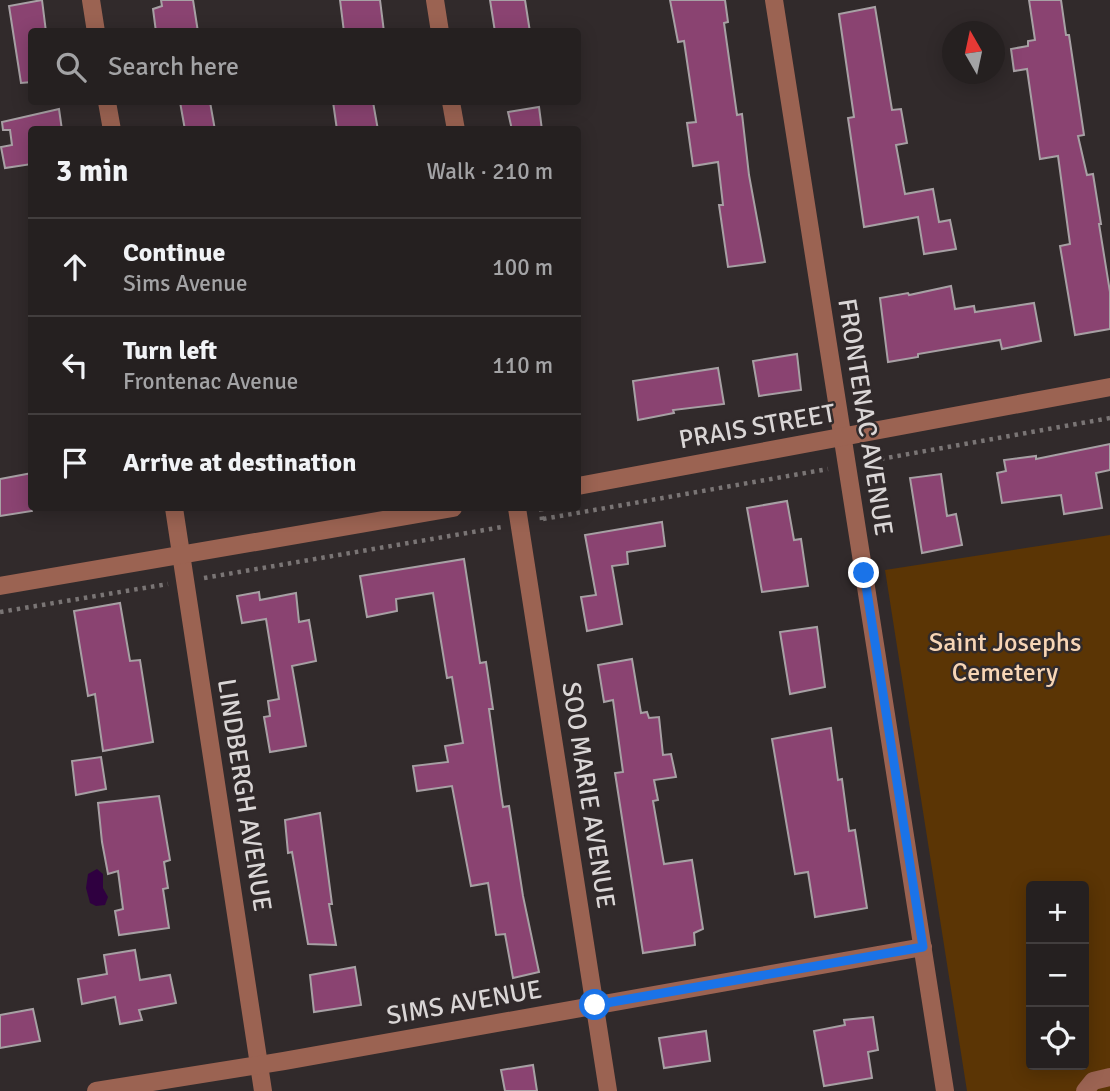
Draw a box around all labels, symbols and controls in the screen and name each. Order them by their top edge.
north arrow [942,21,1005,84]
search box [28,28,581,105]
icon: search [52,48,90,86]
text: Search here [108,51,239,83]
text: 3 min [56,153,128,190]
text: Walk · 210 m [427,157,553,186]
text: Continue [123,237,225,269]
icon: ahead [56,248,94,286]
text: 100 m [492,253,553,282]
text: Sims Avenue [123,269,247,298]
street label: FRONTENAC AVENUE [830,296,900,538]
text: Turn left [123,335,217,367]
icon: left [56,346,94,384]
text: 110 m [492,351,553,380]
text: Frontenac Avenue [123,367,298,396]
street label: PRAIS STREET [676,397,838,456]
icon: arrive [56,444,94,482]
text: Arrive at destination [123,447,356,479]
route end [848,557,879,588]
park label: Saint Josephs Cemetery [929,627,1081,689]
street label: LINDBERGH AVENUE [210,677,278,914]
street label: SOO MARIE AVENUE [554,680,622,911]
map controls [1026,881,1089,1070]
button: + [1026,881,1089,944]
button: − [1026,944,1089,1007]
street label: SIMS AVENUE [384,974,544,1032]
route start [579,989,610,1020]
button: locate [1026,1007,1089,1070]

